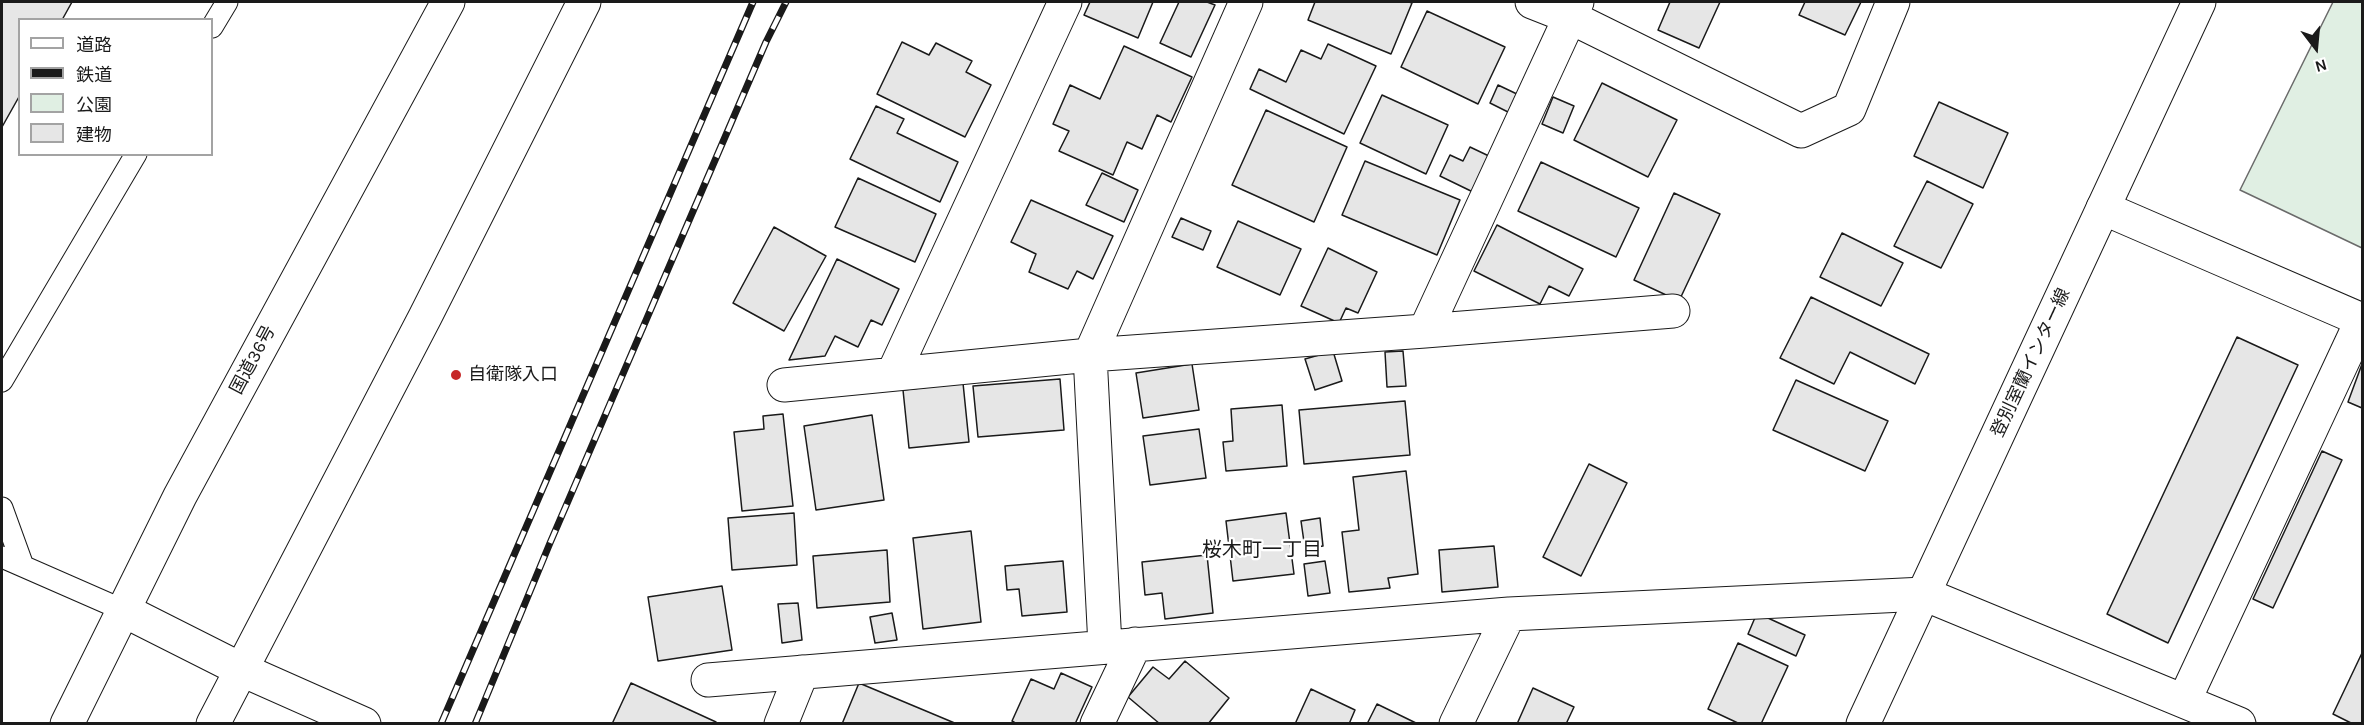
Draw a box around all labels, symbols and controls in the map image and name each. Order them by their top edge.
legend [18,18,213,156]
north arrow [2286,18,2346,78]
text: 道路 [76,34,112,56]
text: N [2313,55,2329,76]
text: 鉄道 [76,64,112,86]
text: 公園 [76,94,112,116]
text: 建物 [76,124,112,146]
street label: 登別室蘭インター線 [1987,285,2075,441]
street label: 国道36号 [226,322,280,398]
place label: 自衛隊入口 [468,364,558,386]
marker: 自衛隊入口 [449,368,463,382]
district label: 桜木町一丁目 [1202,538,1322,562]

